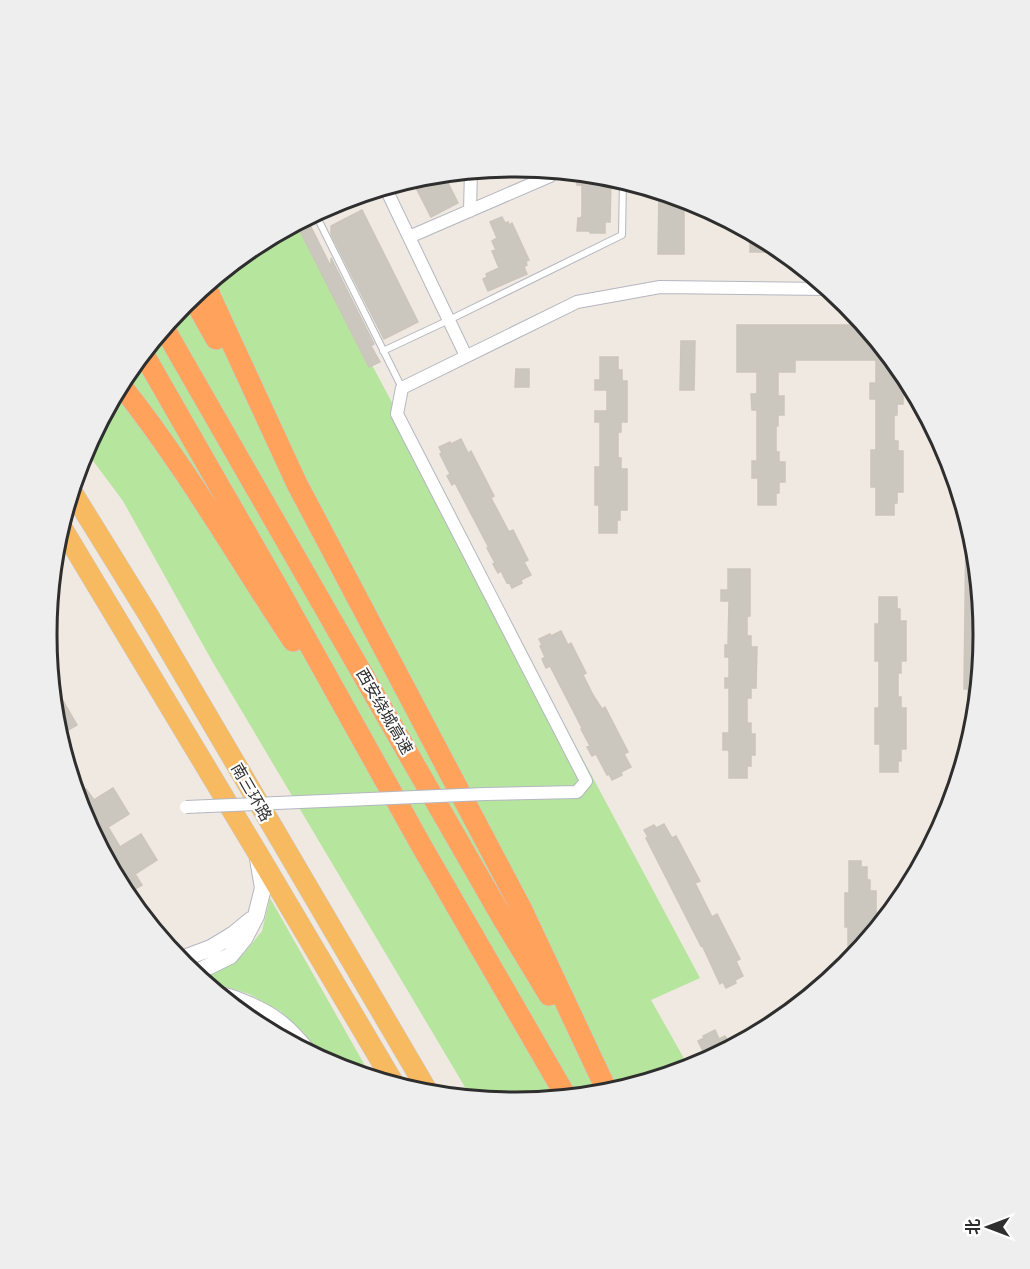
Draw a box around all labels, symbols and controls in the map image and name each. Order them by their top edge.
street label: 西安绕城高速 [352,664,418,758]
street label: 南三环路 [227,759,277,825]
north arrow [958,1197,1018,1257]
text: 北 [963,1219,983,1235]

